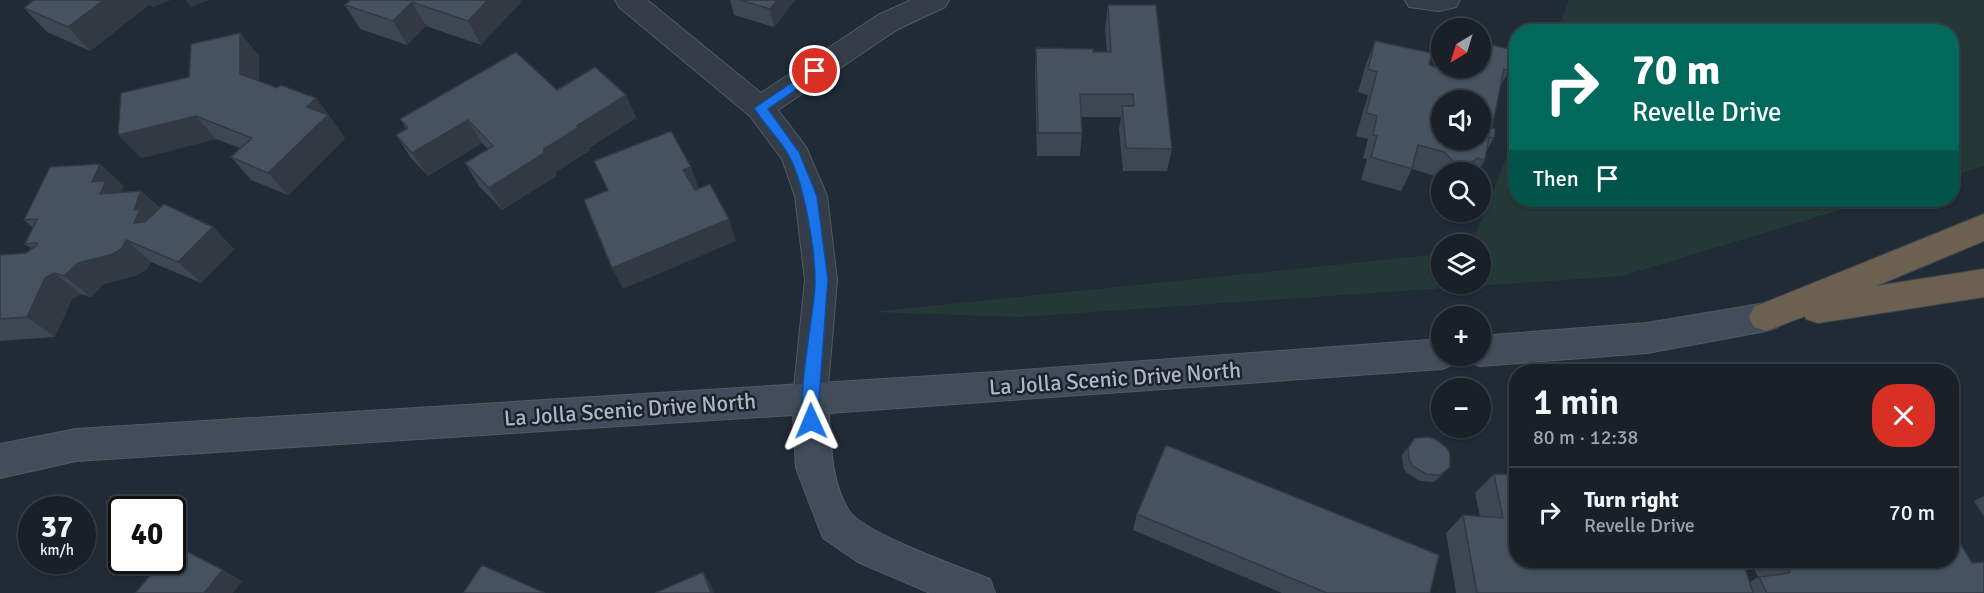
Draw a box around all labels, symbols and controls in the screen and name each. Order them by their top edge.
north arrow [1431,18,1491,78]
map controls [1431,18,1491,438]
pin [789,45,840,96]
text: 70 m [1632,45,1721,96]
icon: right [1533,48,1611,126]
icon: arrive [798,54,831,87]
button: sound [1431,90,1491,150]
text: Revelle Drive [1632,96,1782,129]
button: search [1431,162,1491,222]
icon: arrive [1591,162,1624,195]
text: Then [1533,165,1579,192]
button: layers [1431,234,1491,294]
button: + [1431,306,1491,366]
street label: La Jolla Scenic Drive North [988,356,1242,401]
button: − [1431,378,1491,438]
text: 1 min [1533,380,1619,425]
button: close [1872,384,1935,447]
street label: La Jolla Scenic Drive North [503,387,757,432]
position arrow [779,389,843,453]
text: 80 m · 12:38 [1533,425,1638,450]
text: Turn right [1584,486,1679,513]
speed limit sign: 40 [108,496,186,574]
icon: right [1533,496,1566,529]
text: 70 m [1889,499,1935,526]
text: 37 [41,509,73,546]
text: Revelle Drive [1584,513,1695,538]
text: km/h [40,541,74,559]

